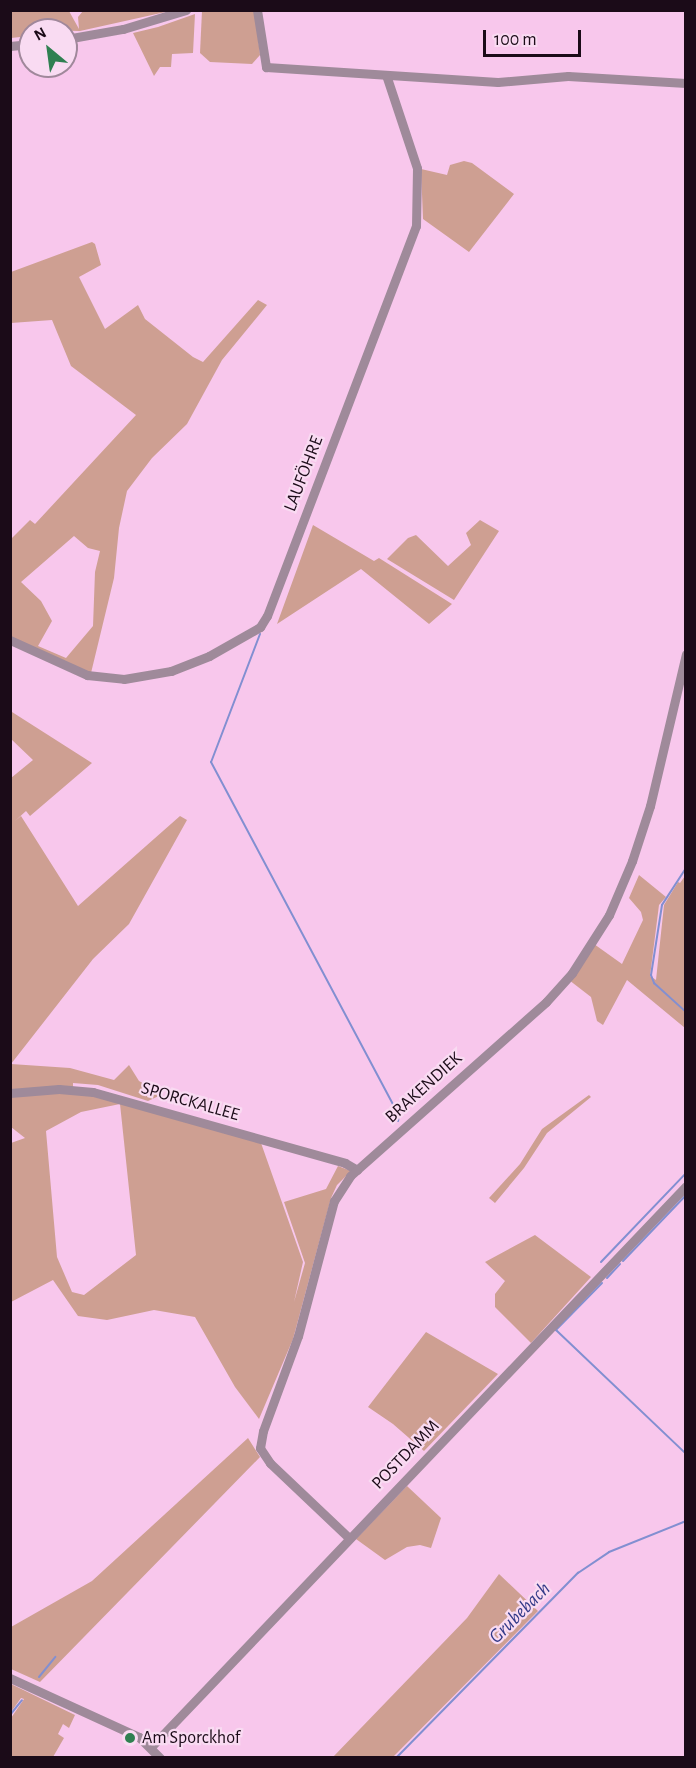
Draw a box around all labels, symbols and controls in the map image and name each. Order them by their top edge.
north arrow [18,18,78,78]
scale bar [486,18,584,56]
text: N [31,24,49,44]
text: 100 m [494,31,537,49]
street label: LAUFÖHRE [280,433,328,515]
street label: BRAKENDIEK [381,1048,467,1128]
street label: SPORCKALLEE [138,1078,242,1126]
street label: POSTDAMM [368,1416,444,1494]
water label: Grubebach [484,1577,556,1649]
place label: Am Sporckhof [142,1727,240,1749]
marker: Am Sporckhof [123,1731,137,1745]

